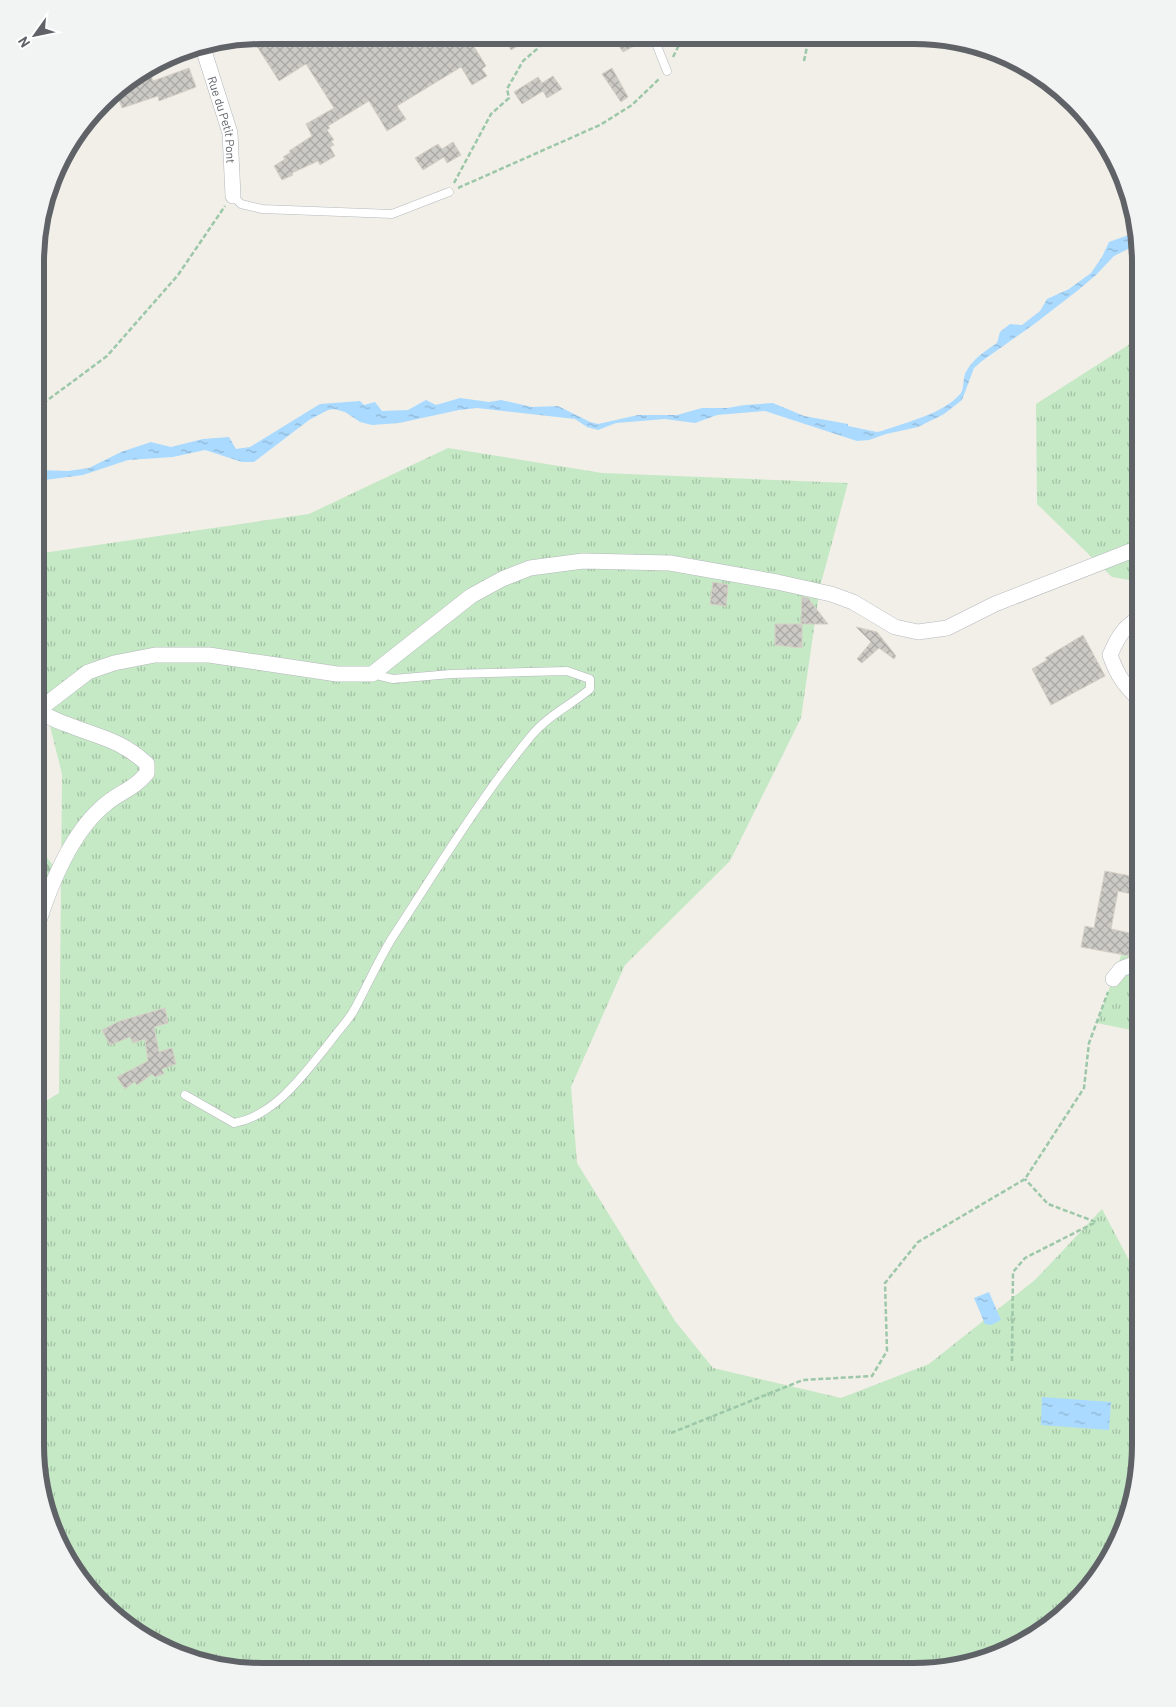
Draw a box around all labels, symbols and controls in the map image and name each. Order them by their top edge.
north arrow [10,10,60,60]
text: N [14,34,33,51]
street label: Rue du Petit Pont [205,74,238,164]

